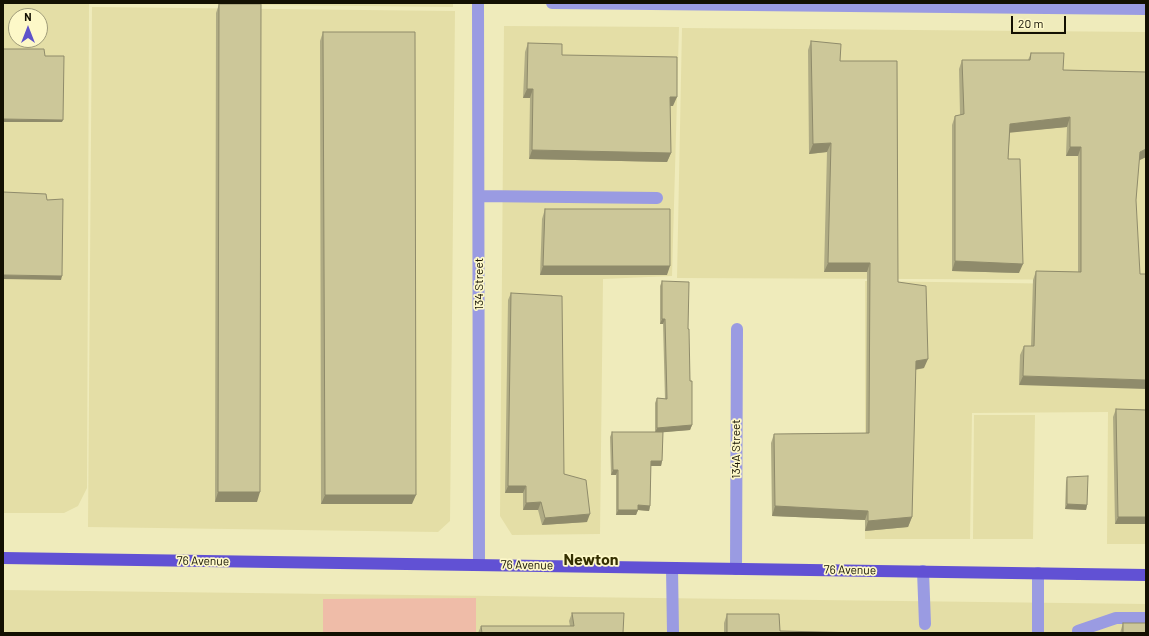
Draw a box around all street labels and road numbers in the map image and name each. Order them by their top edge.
street label: 134 Street [472,258,486,310]
street label: 134A Street [729,419,743,479]
street label: 76 Avenue [177,553,229,569]
street label: 76 Avenue [501,557,553,573]
street label: 76 Avenue [824,562,876,578]

